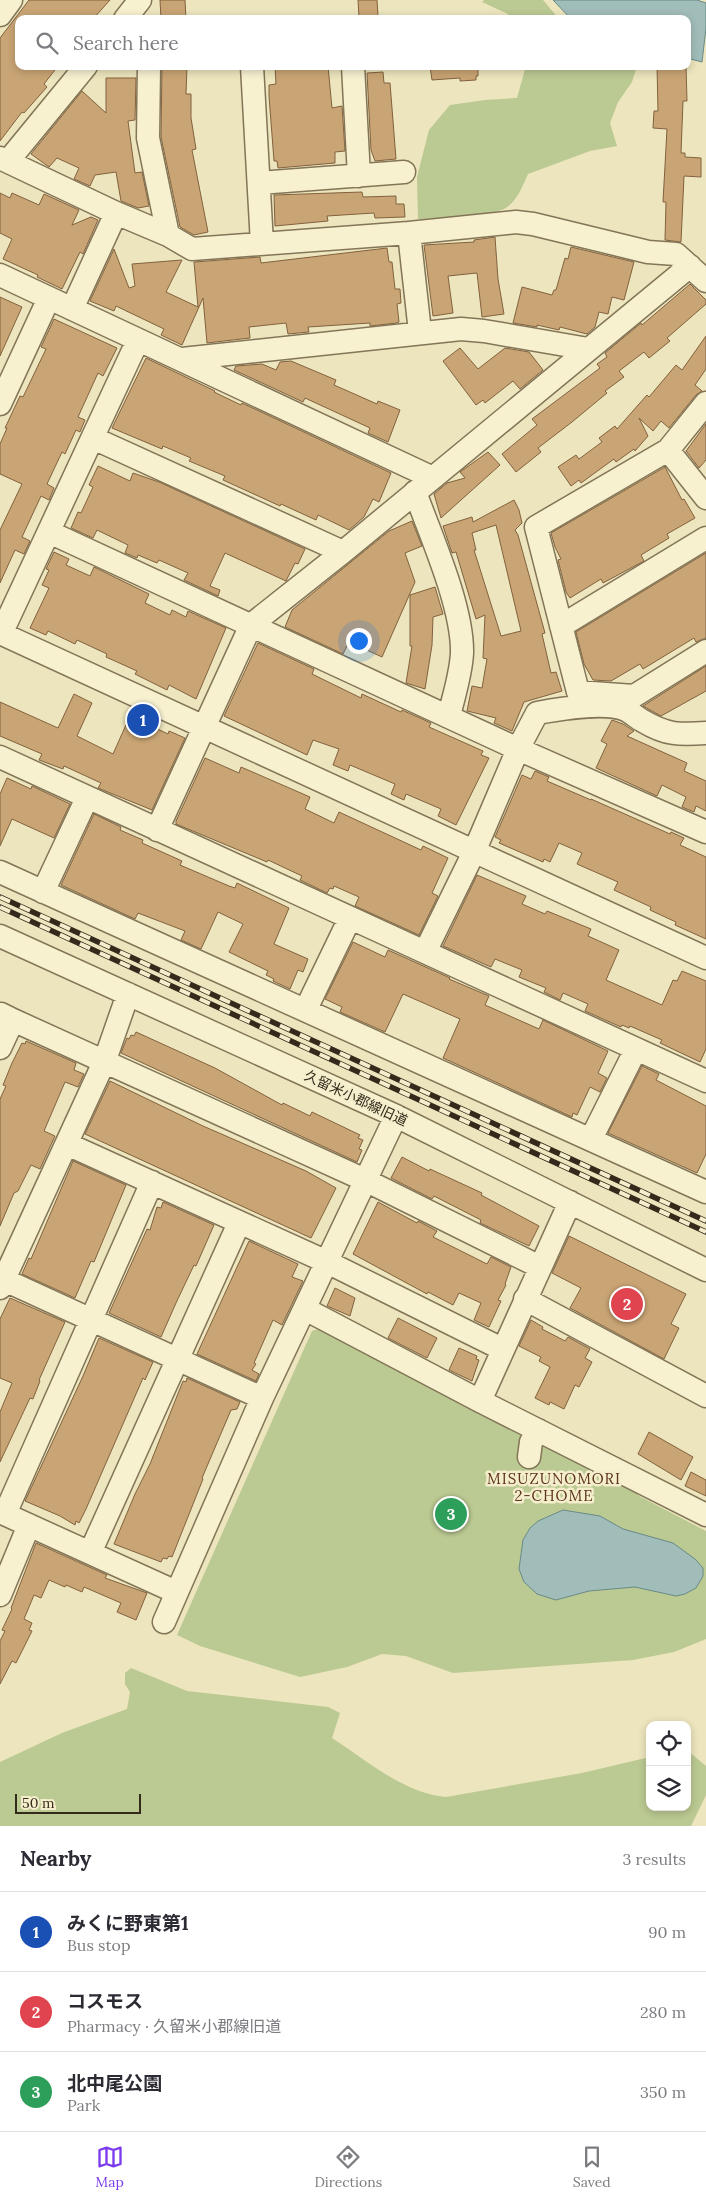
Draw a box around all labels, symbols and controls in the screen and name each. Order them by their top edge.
search box [15,15,691,70]
icon: search [33,29,61,57]
text: Search here [73,31,179,55]
your location [346,628,372,654]
pin: 1 [127,701,159,739]
street label: 久留米小郡線旧道 [301,1066,411,1130]
pin: 2 [611,1285,643,1323]
district label: MISUZUNOMORI 2-CHOME [487,1469,621,1505]
pin: 3 [435,1495,467,1533]
map controls [646,1721,691,1811]
button: locate [646,1721,691,1766]
button: layers [646,1766,691,1811]
scale bar [15,1791,141,1814]
text: 50 m [22,1794,55,1812]
text: Nearby [20,1845,91,1872]
text: 3 results [622,1849,686,1869]
text: みくに野東第1 [67,1911,189,1935]
text: 1 [33,1922,39,1942]
text: 90 m [648,1922,686,1942]
text: Bus stop [67,1935,131,1955]
text: コスモス [67,1989,143,2013]
text: 2 [32,2002,40,2022]
text: 280 m [640,2002,686,2022]
text: Pharmacy · 久留米小郡線旧道 [67,2016,281,2036]
text: 北中尾公園 [67,2071,162,2095]
text: 3 [32,2082,40,2102]
text: 350 m [640,2082,686,2102]
text: Park [67,2095,100,2115]
tab: Map [95,2143,124,2191]
tab: Directions [314,2143,382,2191]
tab: Saved [573,2143,611,2191]

